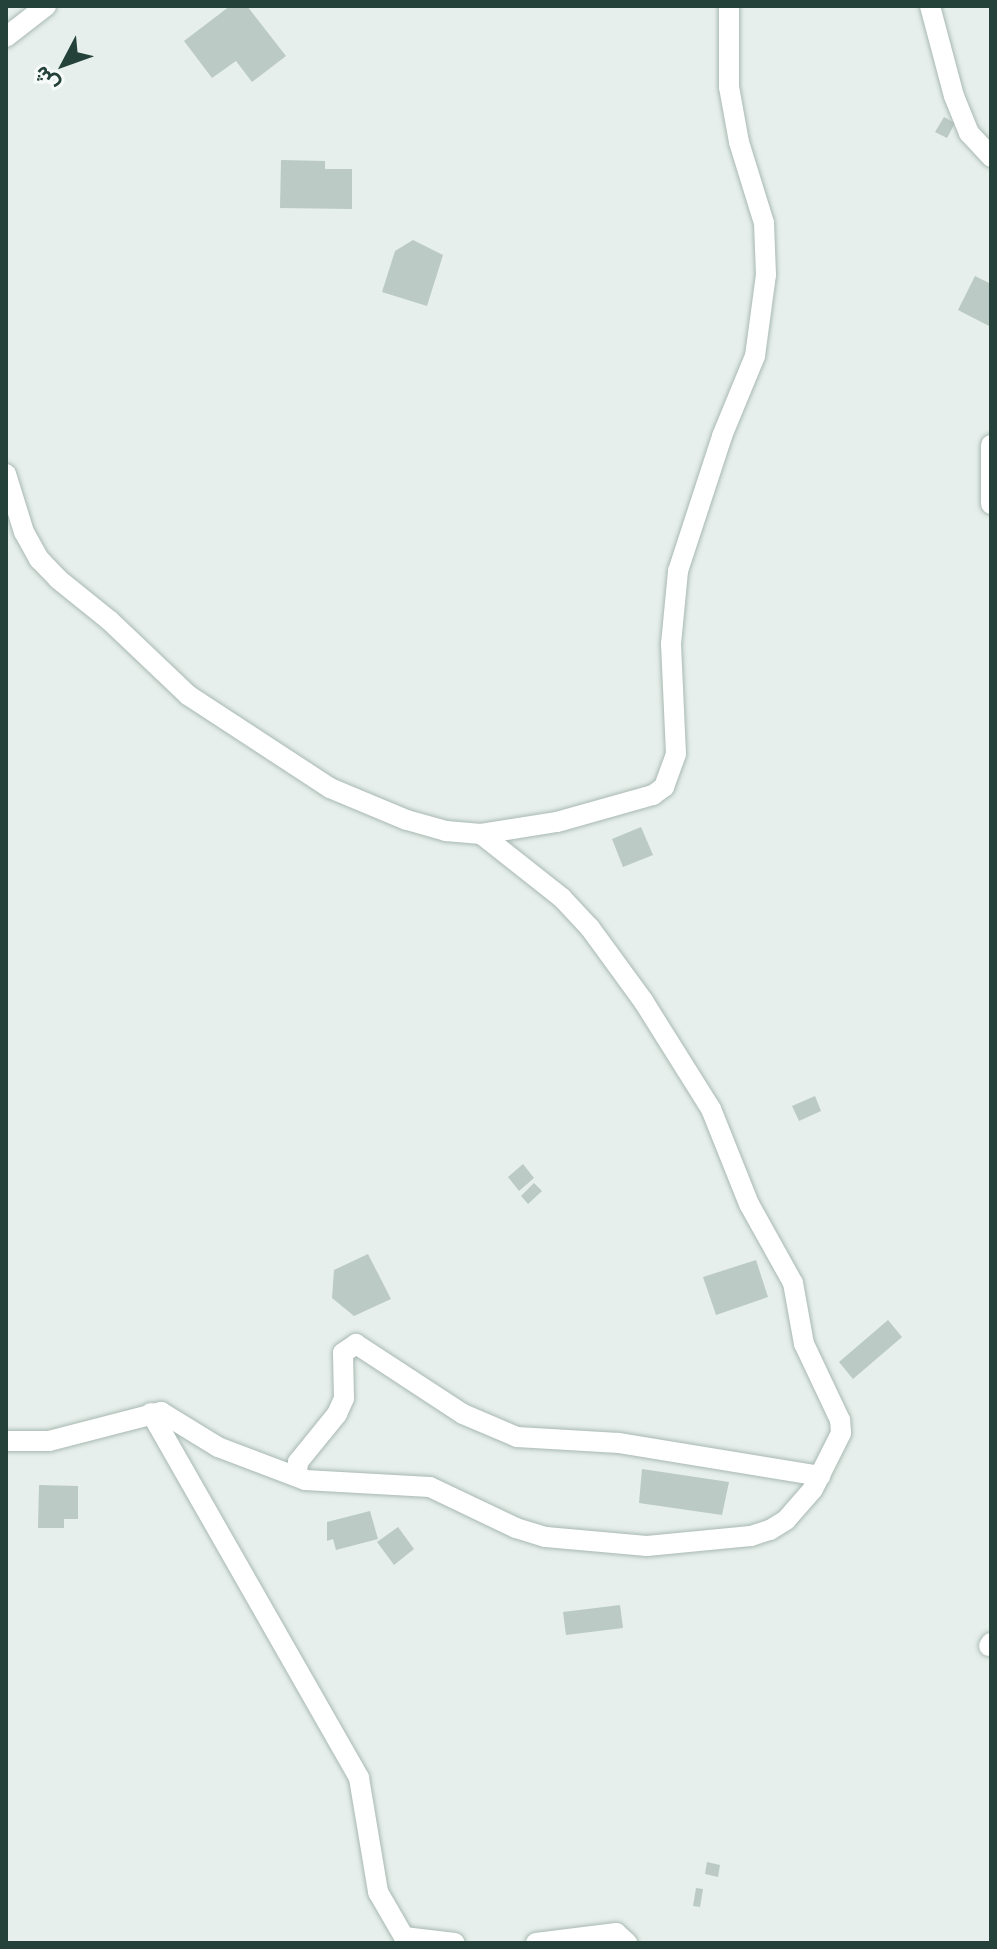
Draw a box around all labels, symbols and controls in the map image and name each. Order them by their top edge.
north arrow [24,24,104,104]
text: ش [27,61,65,99]

